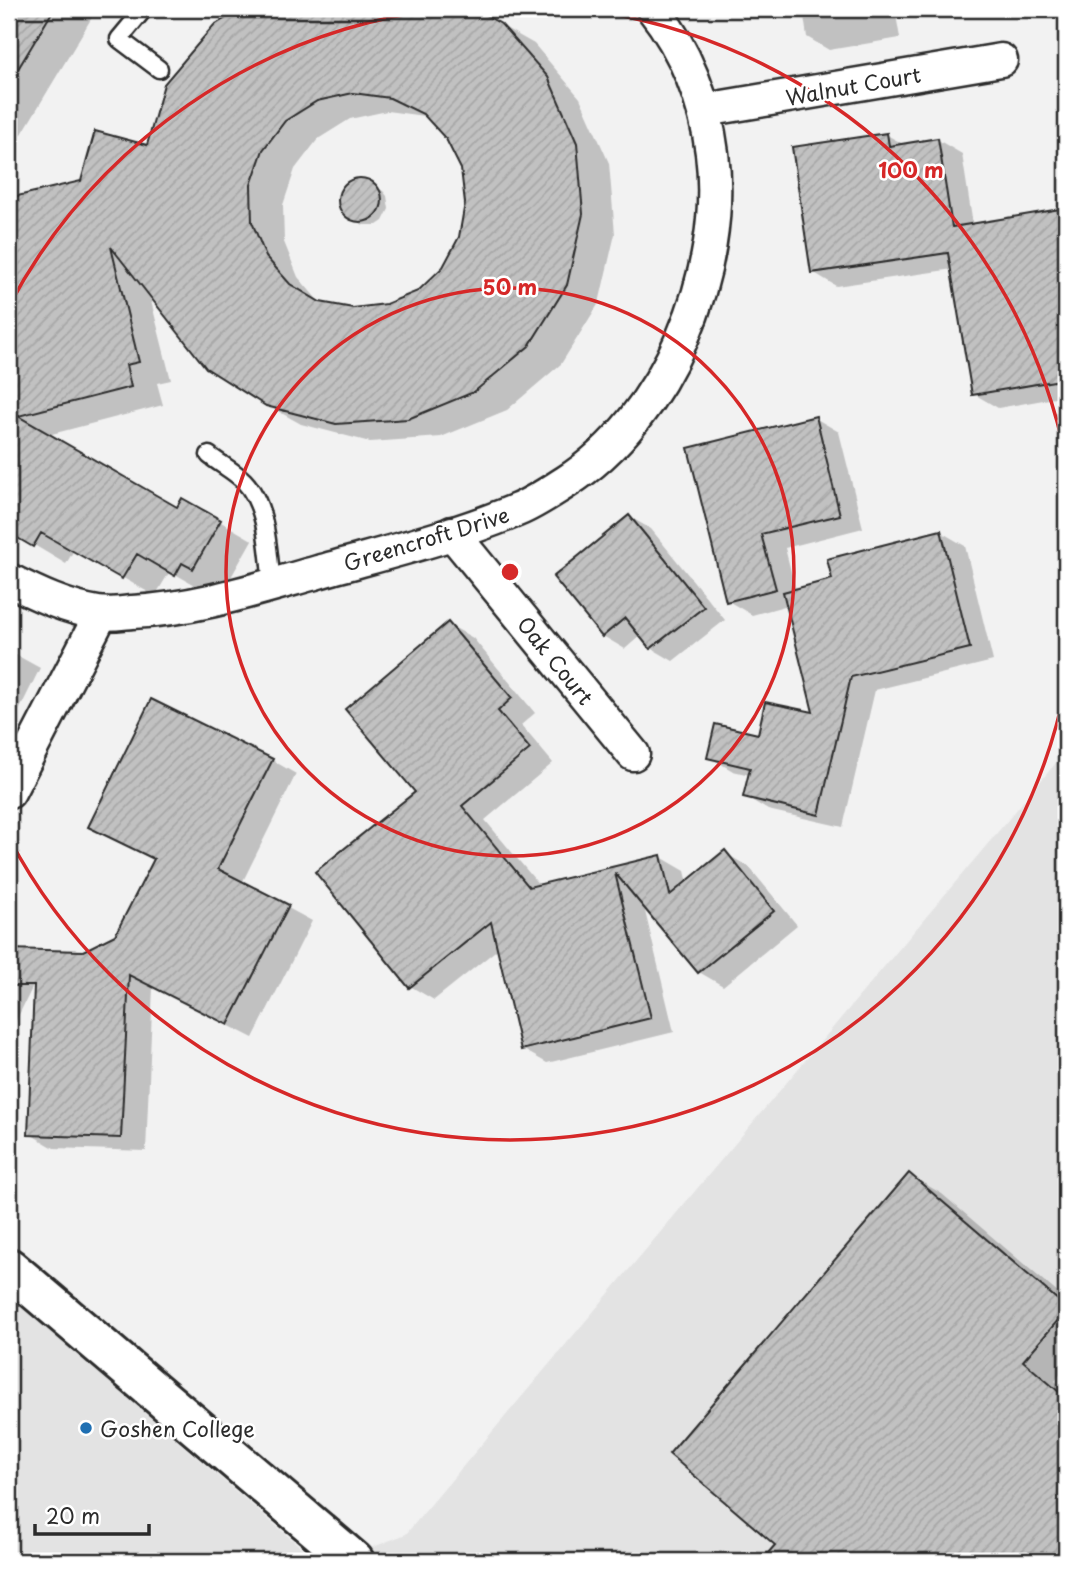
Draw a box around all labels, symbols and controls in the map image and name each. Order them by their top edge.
street label: Walnut Court [783,57,923,113]
text: 100 m [878,153,944,185]
text: 50 m [483,270,537,302]
street label: Greencroft Drive [339,498,513,578]
centre of rings [498,560,522,584]
street label: Oak Court [510,609,602,711]
place label: Goshen College [100,1412,255,1444]
marker: Goshen College [78,1420,94,1436]
scale bar [35,1493,149,1537]
text: 20 m [46,1499,100,1531]

